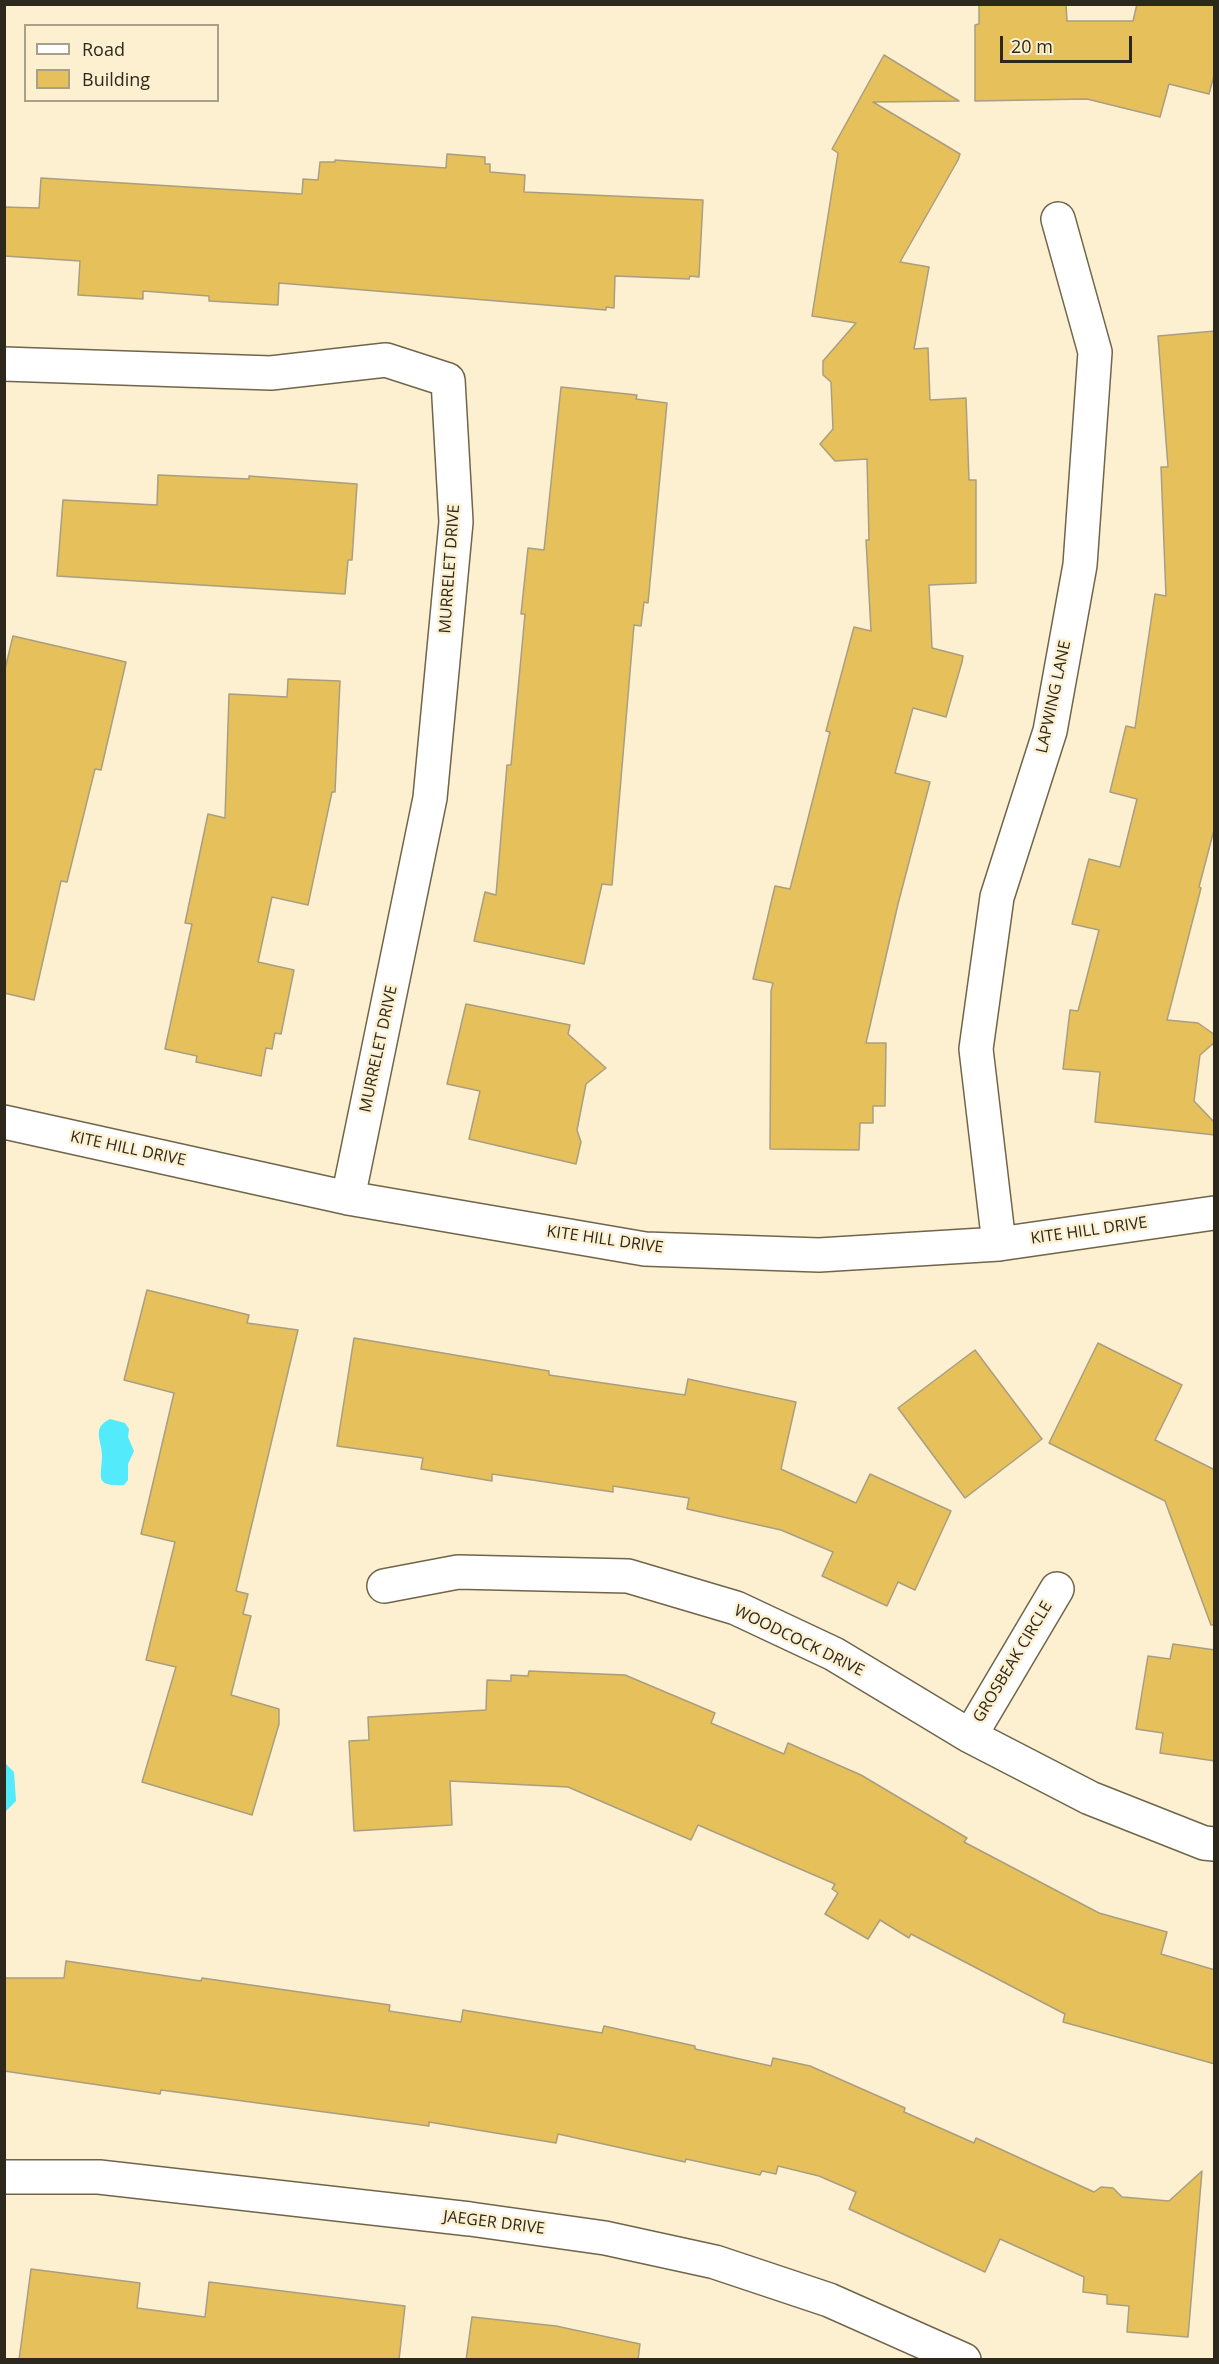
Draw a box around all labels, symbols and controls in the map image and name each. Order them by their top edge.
legend [24,24,219,102]
scale bar [1003,24,1135,62]
text: 20 m [1011,34,1053,58]
text: Road [82,37,125,61]
text: Building [82,67,150,91]
street label: MURRELET DRIVE [436,504,464,634]
street label: LAPWING LANE [1033,639,1075,755]
street label: MURRELET DRIVE [356,984,402,1114]
street label: KITE HILL DRIVE [68,1127,188,1171]
street label: KITE HILL DRIVE [1029,1213,1149,1249]
street label: KITE HILL DRIVE [545,1222,665,1258]
street label: GROSBEAK CIRCLE [969,1598,1057,1726]
street label: WOODCOCK DRIVE [731,1601,867,1681]
street label: JAEGER DRIVE [442,2207,546,2239]

